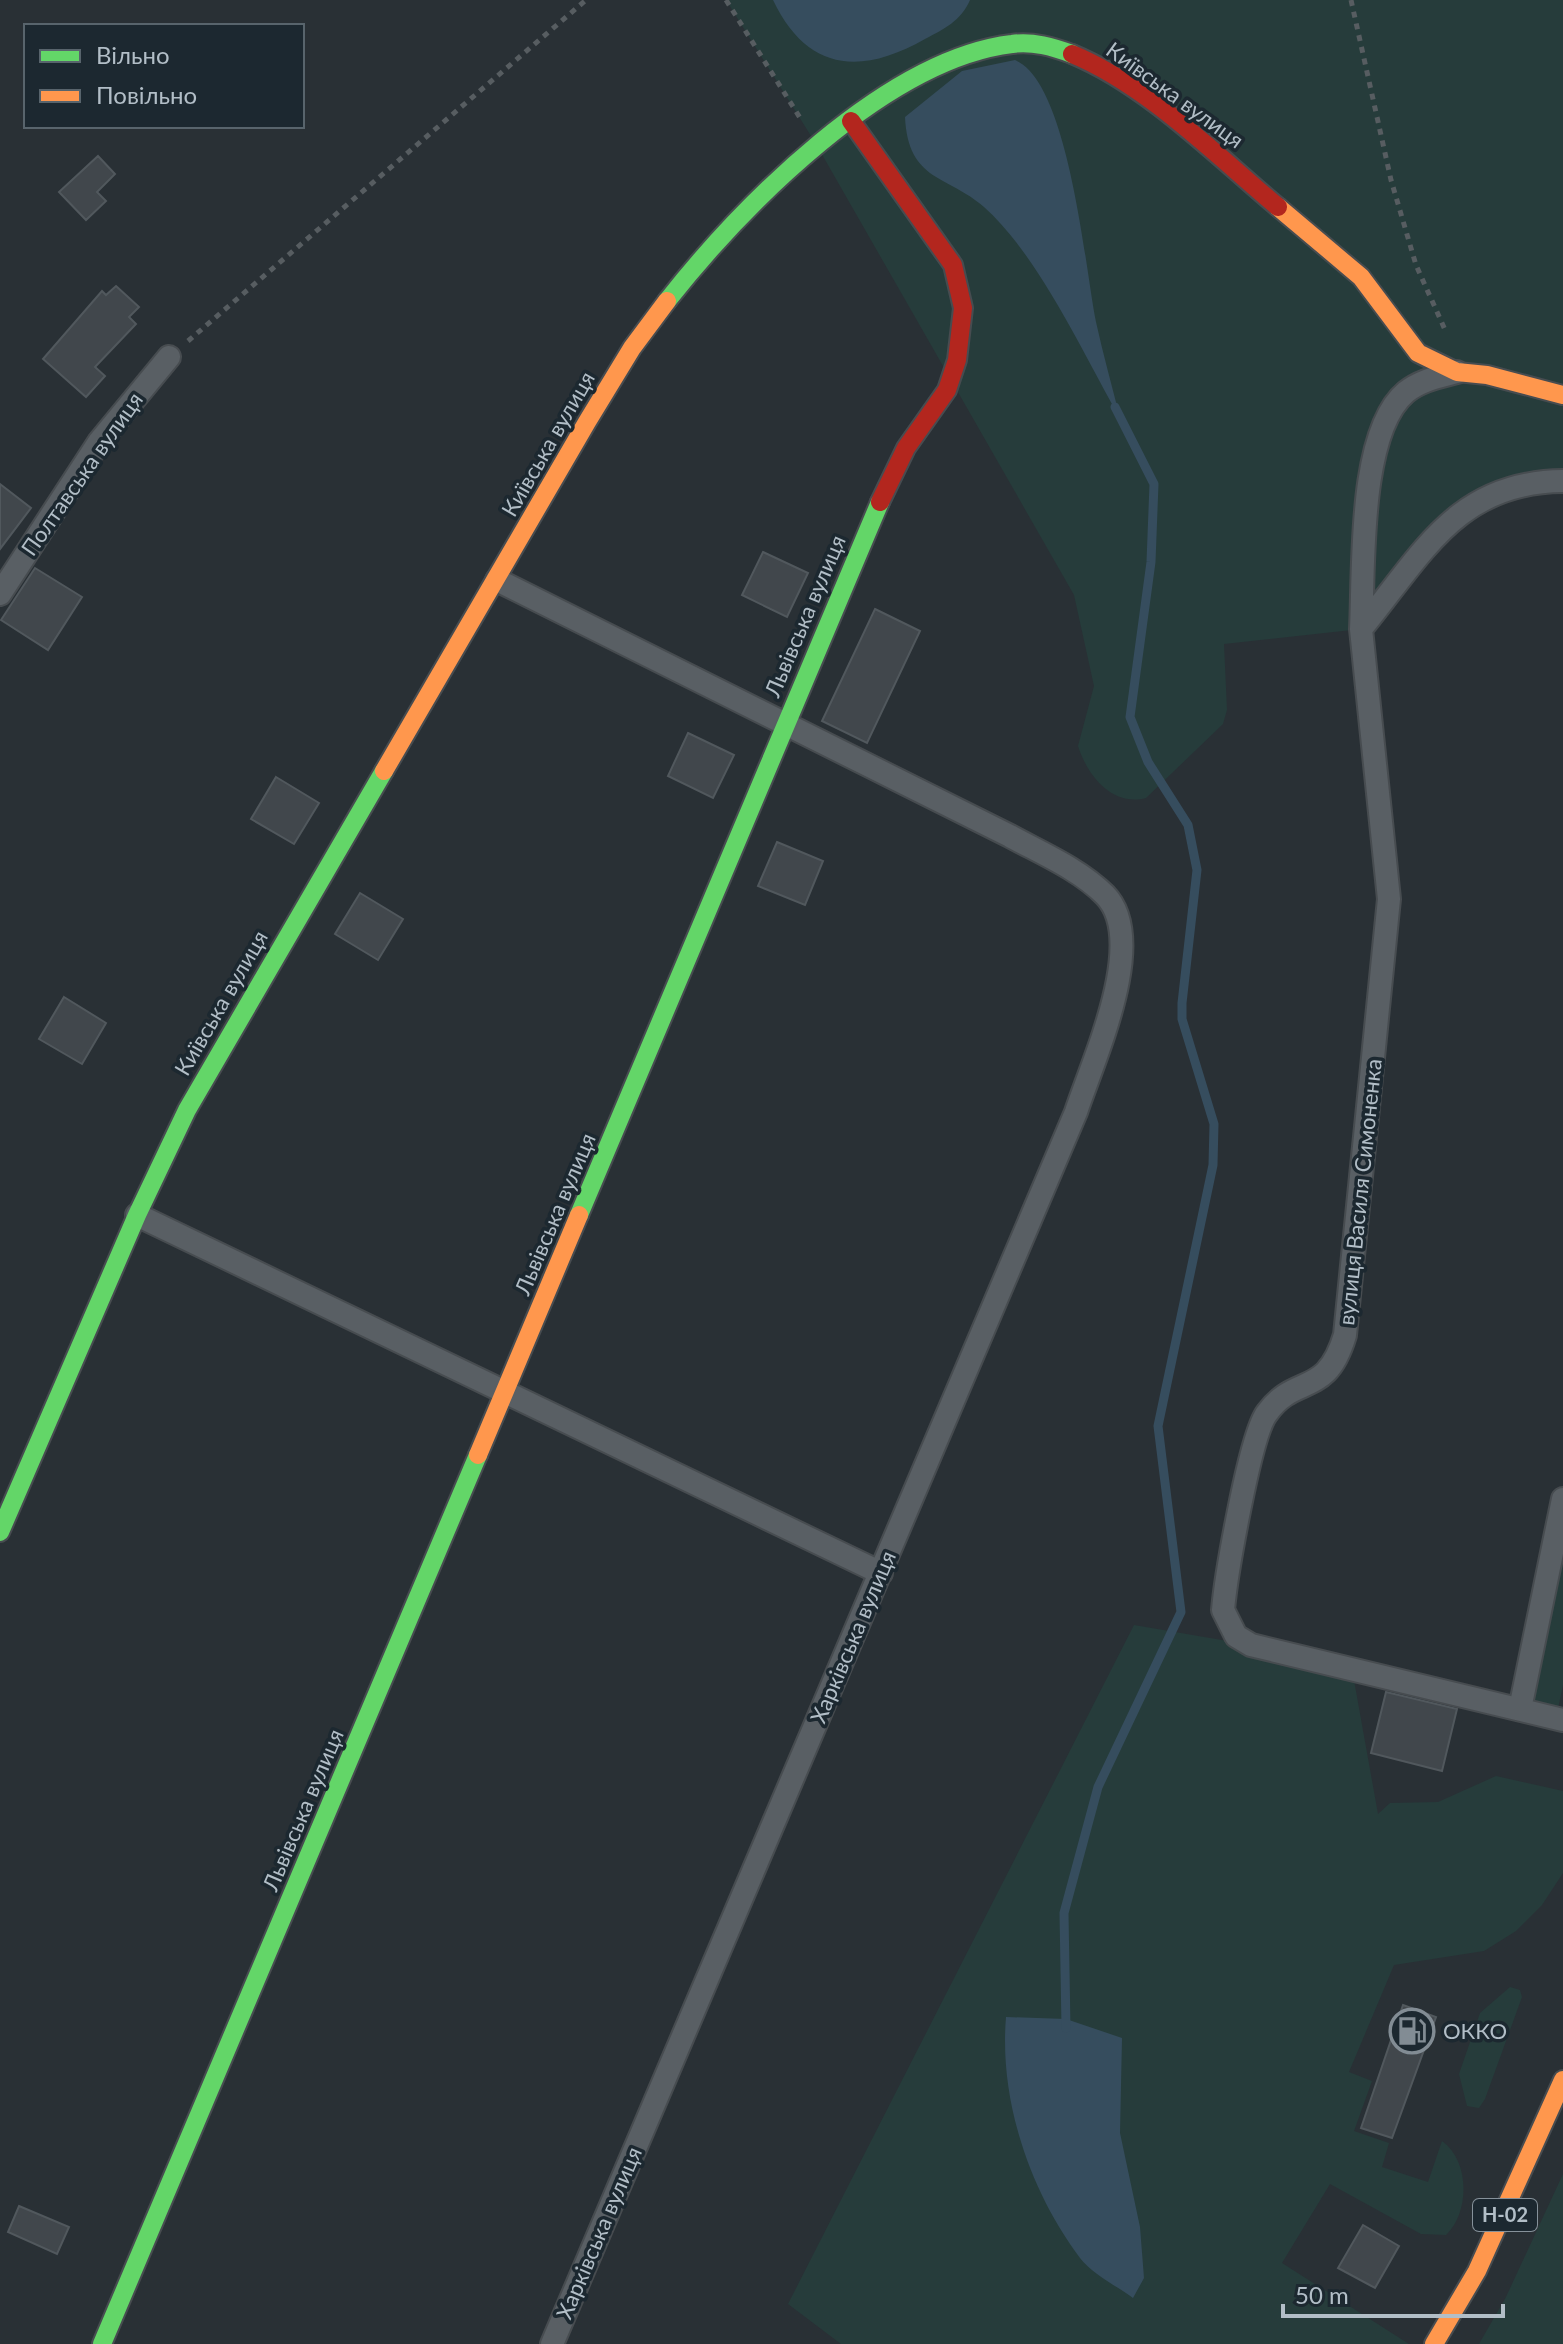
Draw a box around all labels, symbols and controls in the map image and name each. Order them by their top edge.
legend [24,24,304,128]
street label: Київська вулиця [1101,36,1249,153]
text: Вільно [96,40,170,69]
text: Повільно [96,80,197,109]
street label: Київська вулиця [495,366,600,521]
street label: Полтавська вулиця [15,387,148,561]
street label: Львівська вулиця [758,531,851,702]
street label: Київська вулиця [168,925,273,1080]
street label: вулиця Василя Симоненка [1332,1057,1387,1327]
street label: Львівська вулиця [508,1129,601,1300]
street label: Харківська вулиця [804,1547,901,1727]
street label: Львівська вулиця [256,1725,349,1896]
fuel station icon: ОККО [1388,2007,1436,2055]
place label: ОККО [1443,2017,1507,2044]
street label: Харківська вулиця [550,2143,647,2323]
road number: Н-02 [1473,2199,1537,2231]
scale bar [1283,2268,1503,2318]
text: 50 m [1295,2280,1349,2309]

